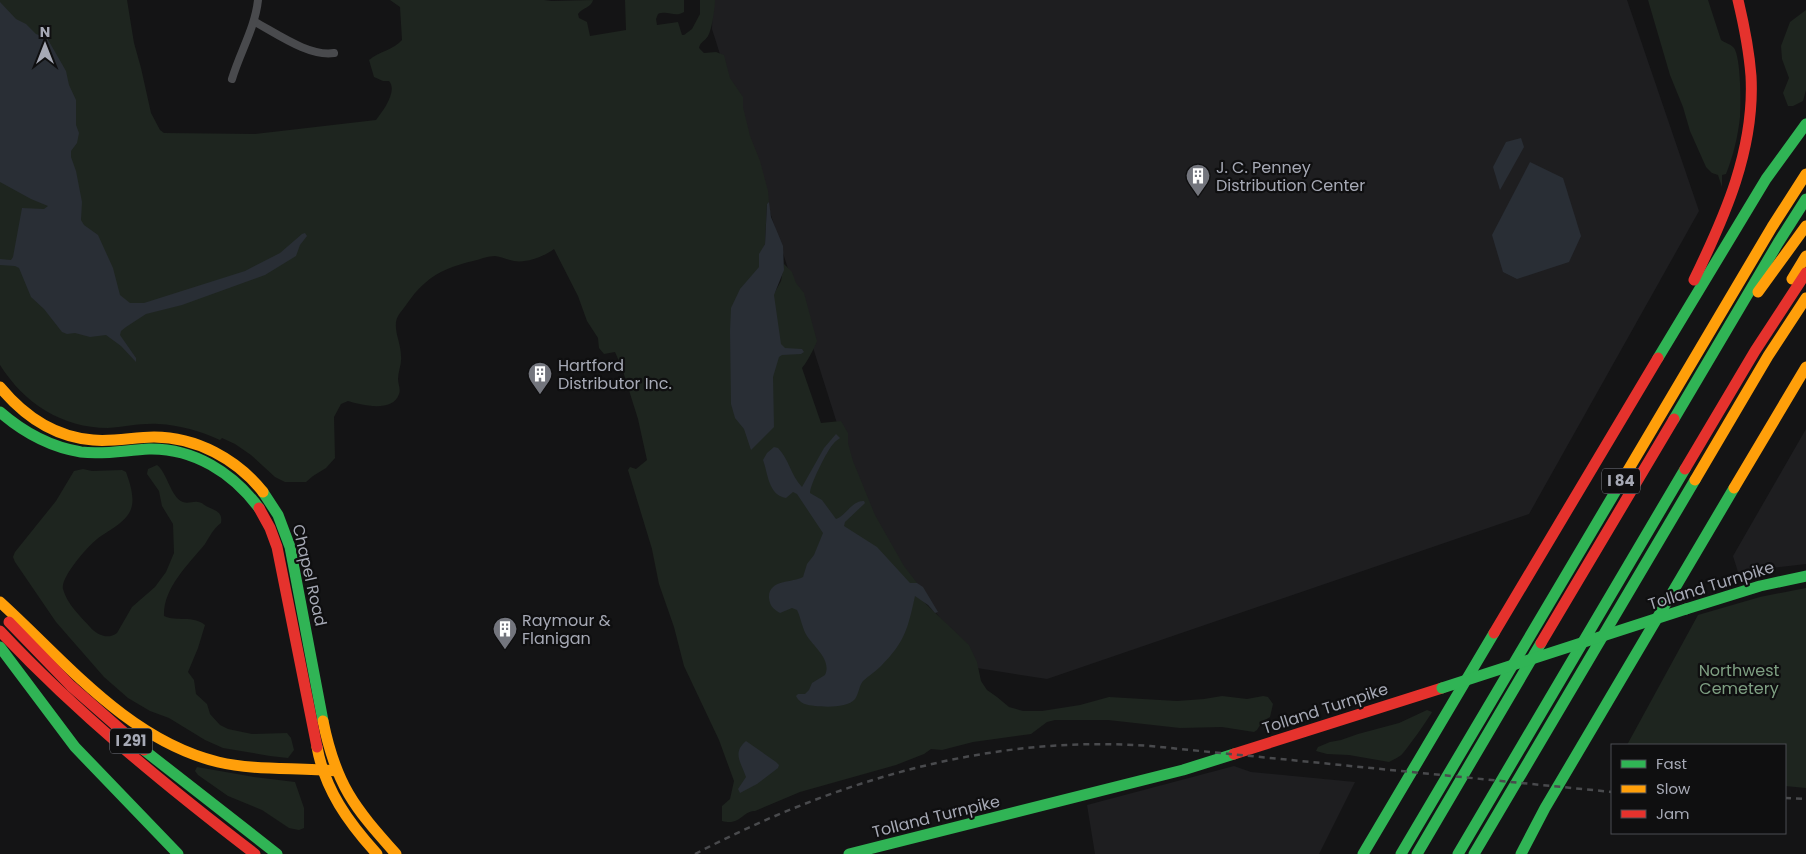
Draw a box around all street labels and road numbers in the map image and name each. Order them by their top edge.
road number: I 84 [1602,468,1640,494]
street label: Chapel Road [287,522,332,628]
street label: Tolland Turnpike [1645,555,1777,616]
street label: Tolland Turnpike [1259,677,1391,740]
road number: I 291 [110,728,152,754]
street label: Tolland Turnpike [870,789,1002,843]

